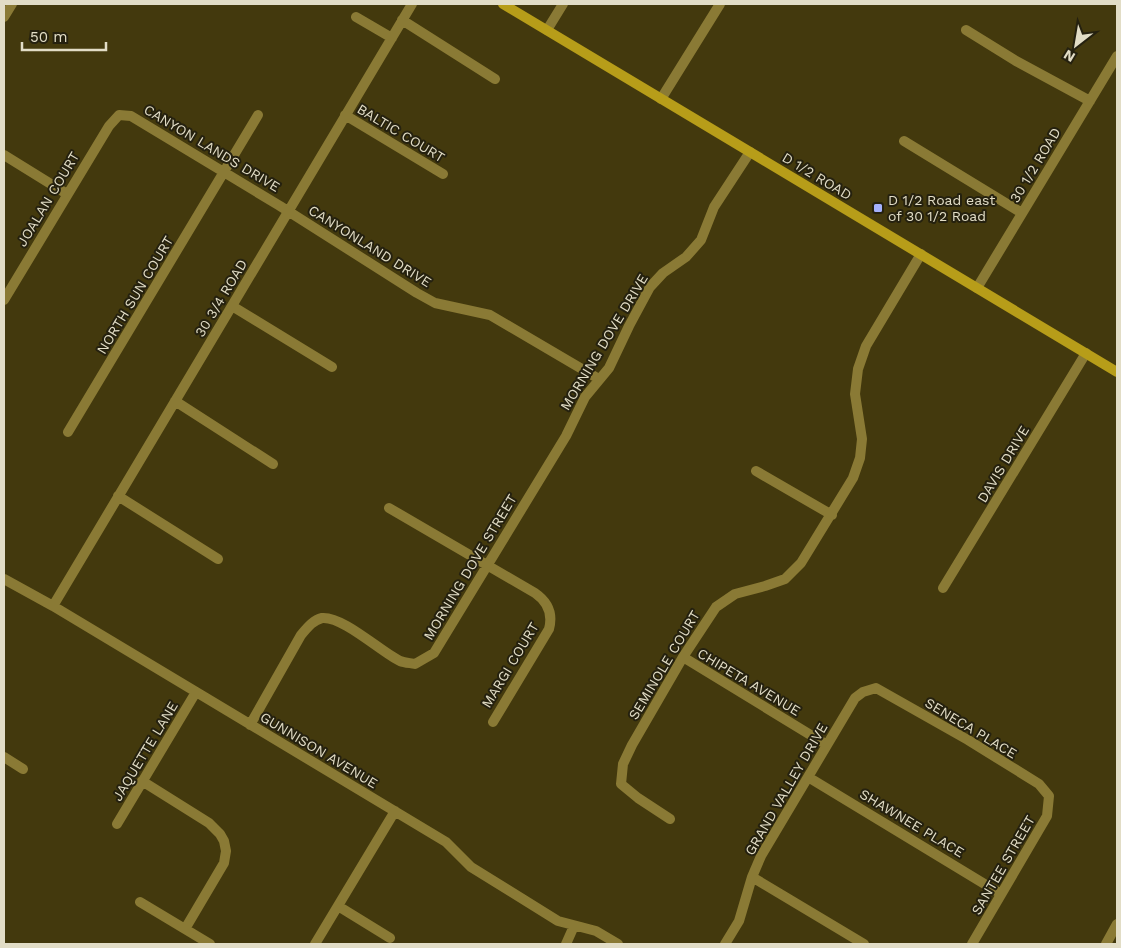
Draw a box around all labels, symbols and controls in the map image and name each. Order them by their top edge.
scale bar [22,20,106,52]
north arrow [1051,20,1101,70]
text: 50 m [30,28,67,46]
text: N [1061,47,1078,66]
street label: CANYON LANDS DRIVE [141,101,283,195]
street label: BALTIC COURT [354,101,448,166]
street label: 30 1/2 ROAD [1006,125,1064,205]
street label: JOALAN COURT [13,148,83,249]
street label: D 1/2 ROAD [780,149,854,203]
place label: D 1/2 Road east of 30 1/2 Road [888,192,995,224]
street label: CANYONLAND DRIVE [306,202,434,290]
marker: D 1/2 Road east of 30 1/2 Road [872,202,884,214]
street label: NORTH SUN COURT [93,233,177,357]
street label: 30 3/4 ROAD [192,256,250,340]
street label: MORNING DOVE DRIVE [557,271,651,413]
street label: DAVIS DRIVE [974,423,1032,505]
street label: MORNING DOVE STREET [420,491,520,643]
street label: SEMINOLE COURT [625,607,703,722]
street label: MARGI COURT [478,619,542,711]
street label: CHIPETA AVENUE [695,645,803,719]
street label: SENECA PLACE [922,694,1020,762]
street label: JAQUETTE LANE [109,698,181,804]
street label: GUNNISON AVENUE [257,709,381,791]
street label: GRAND VALLEY DRIVE [742,720,831,858]
street label: SHAWNEE PLACE [857,786,967,860]
street label: SANTEE STREET [968,812,1038,918]

